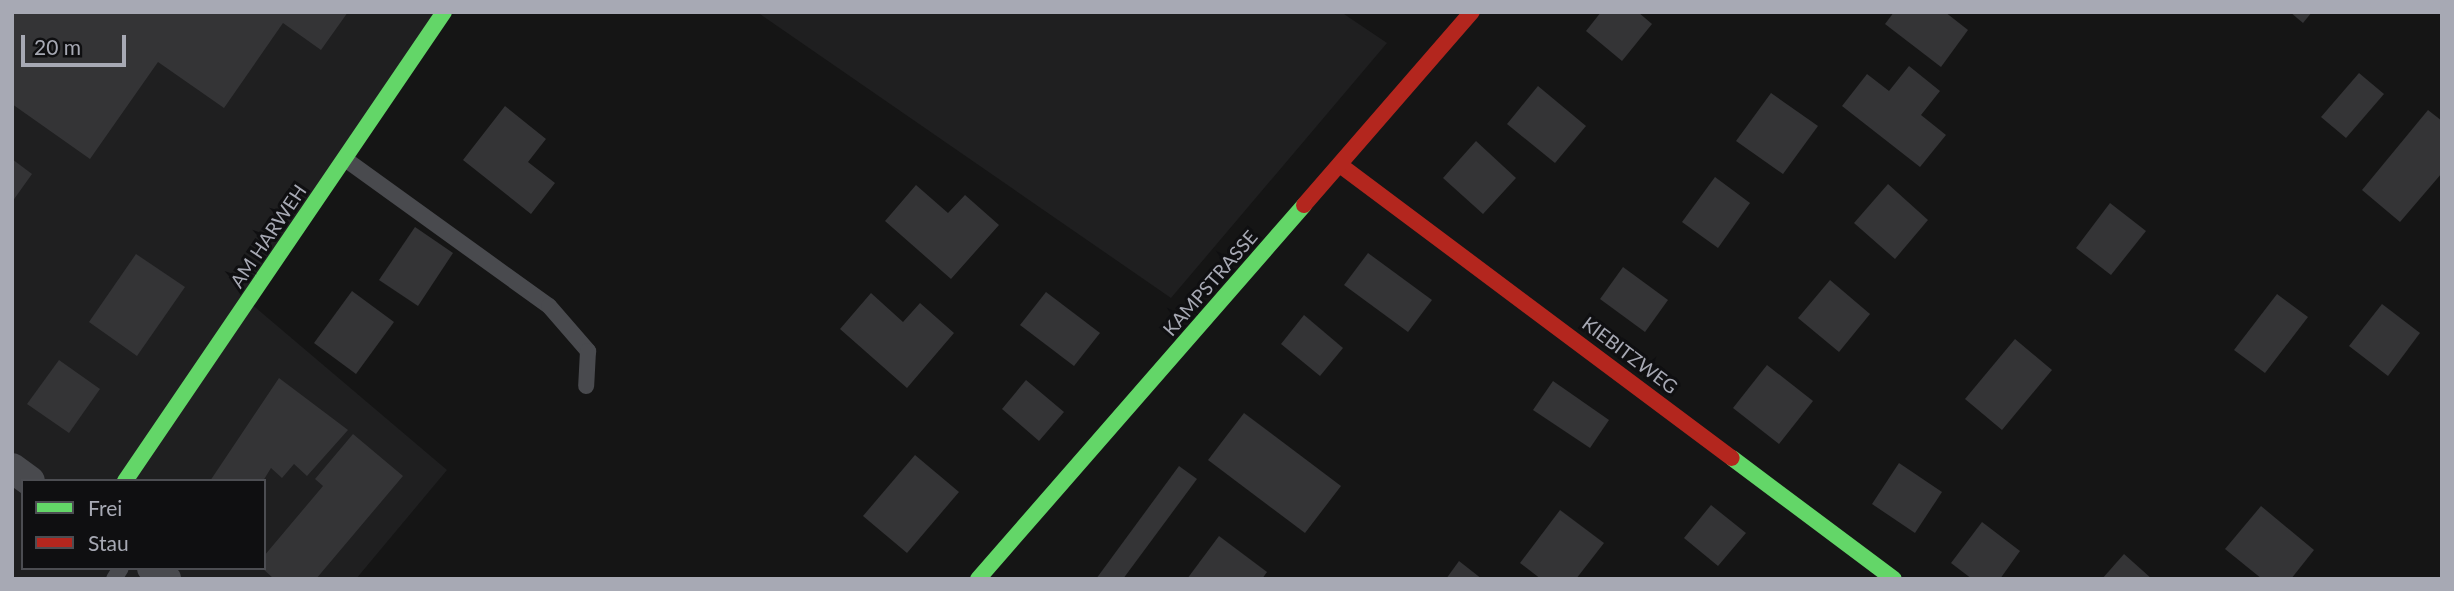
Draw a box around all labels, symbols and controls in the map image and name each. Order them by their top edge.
scale bar [24,21,130,65]
text: 20 m [34,34,81,59]
street label: AM HARWEH [225,180,311,292]
street label: KAMPSTRASSE [1158,226,1262,340]
street label: KIEBITZWEG [1578,312,1682,398]
legend [21,479,266,570]
text: Frei [88,495,122,520]
text: Stau [88,530,129,555]

